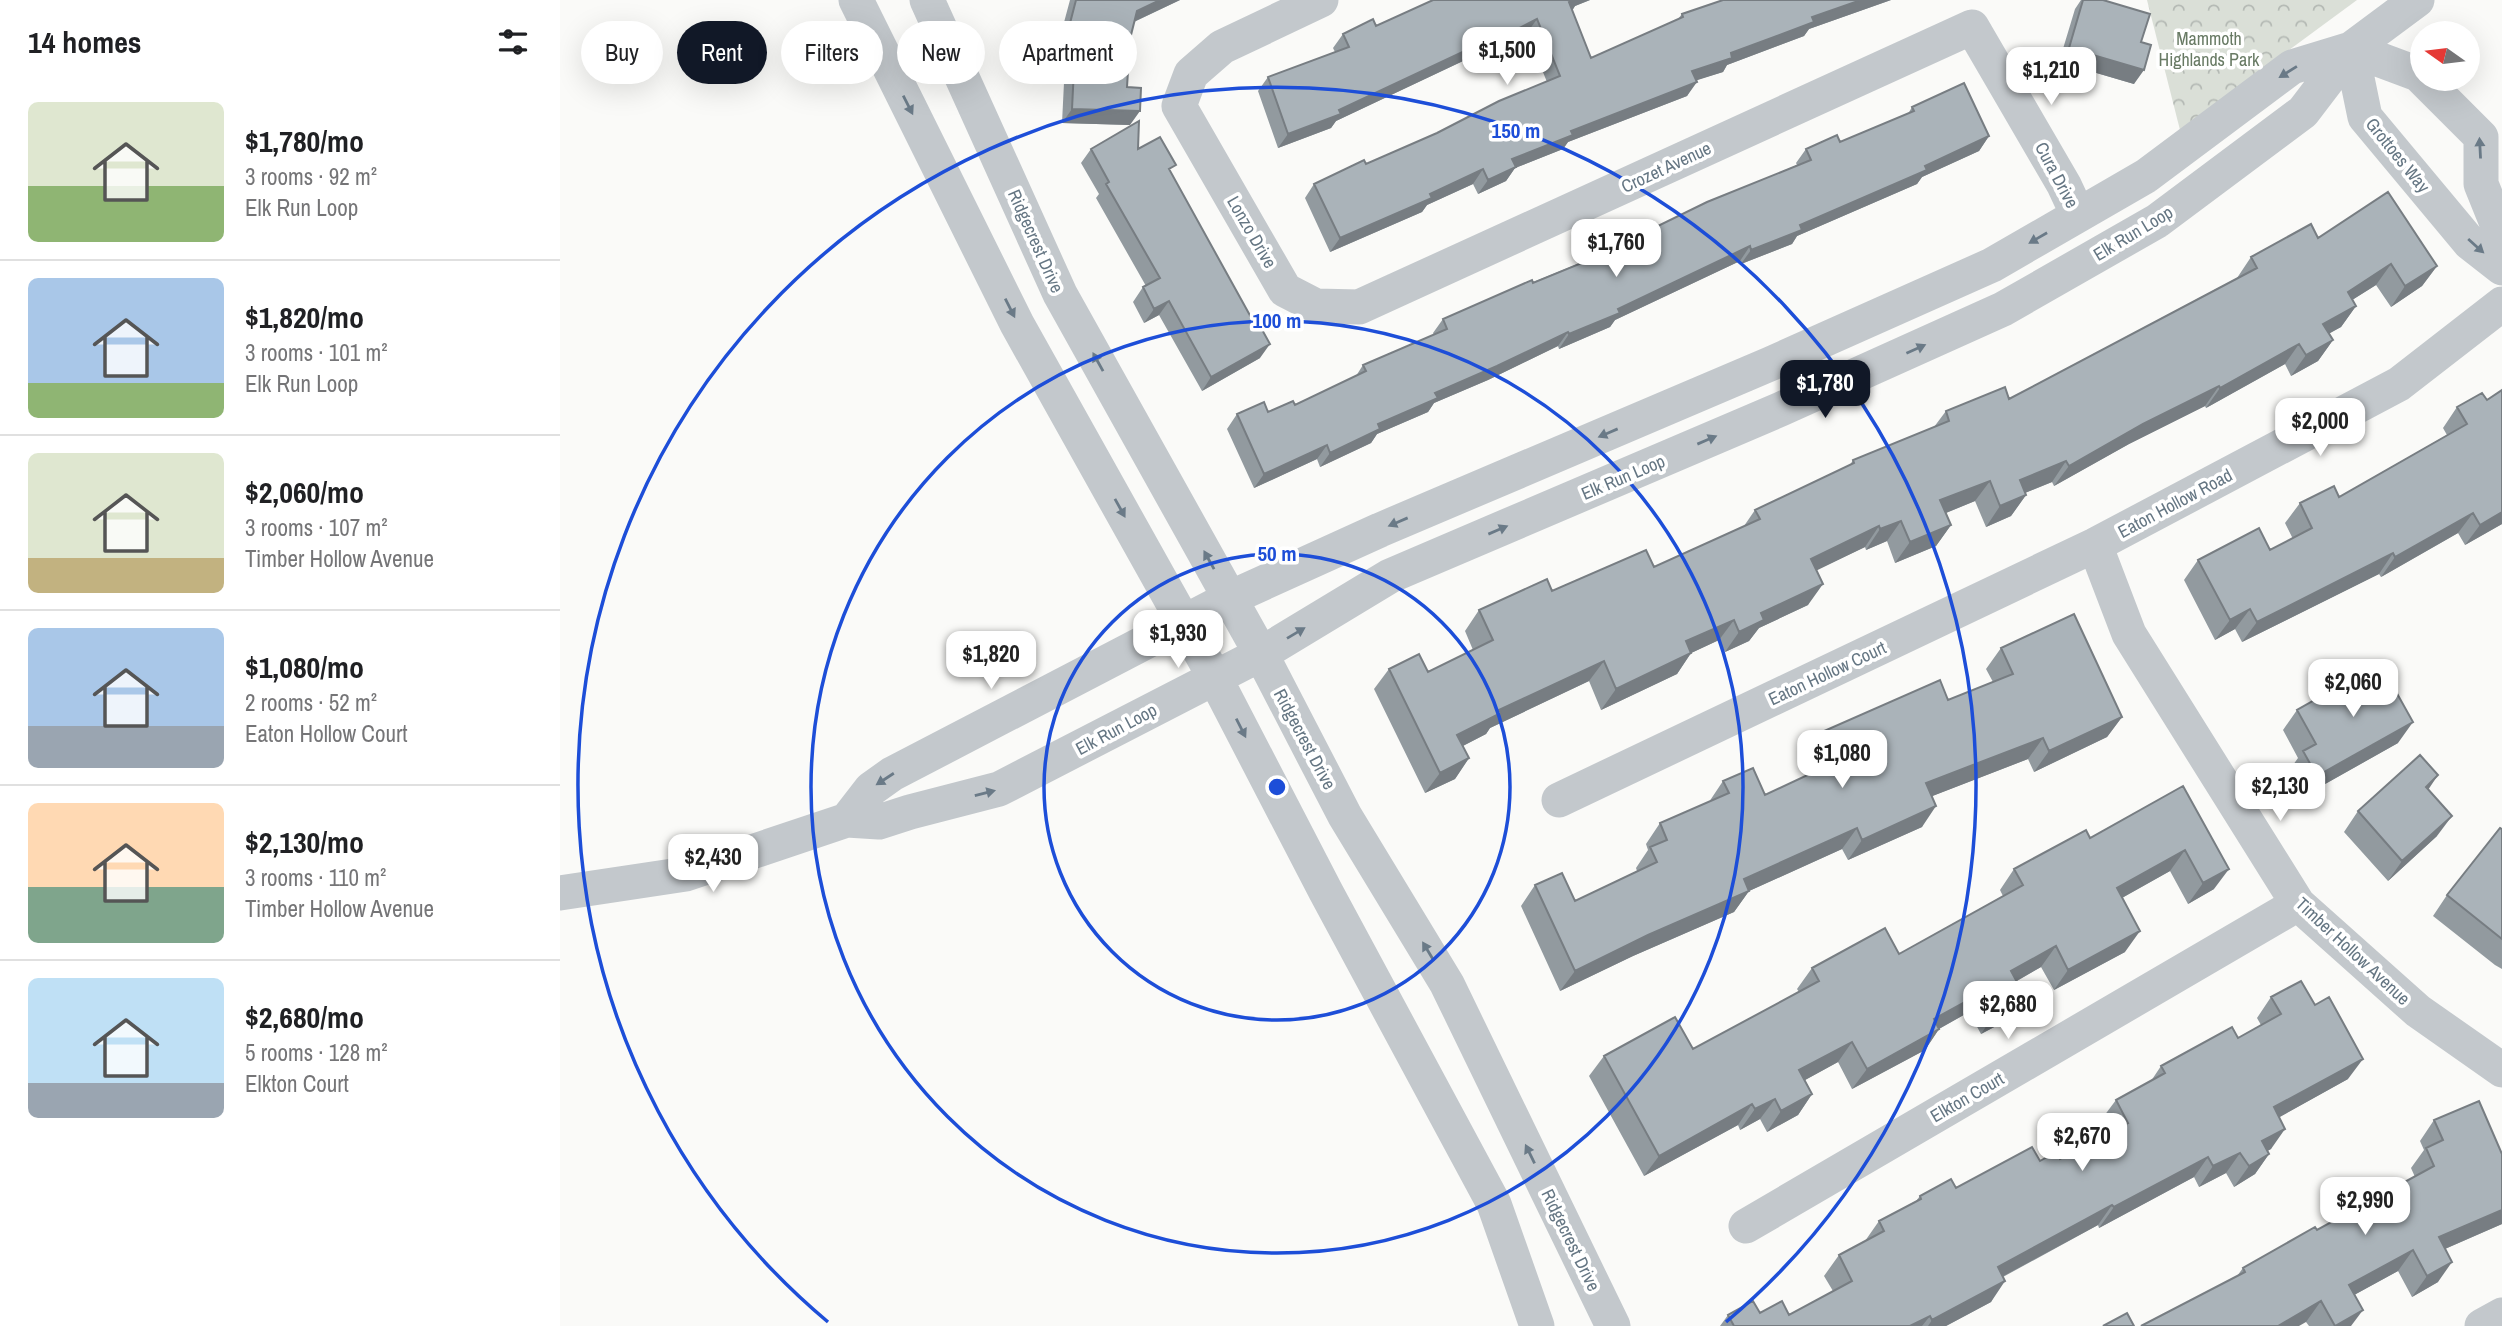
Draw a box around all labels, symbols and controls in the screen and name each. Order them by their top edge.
chip: Buy [581,21,663,84]
chip: Rent [677,21,767,84]
chip: Filters [781,21,883,84]
chip: New [897,21,985,84]
chip: Apartment [999,21,1137,84]
north arrow [2410,21,2480,91]
map controls [2410,21,2480,91]
text: 14 homes [28,22,142,62]
icon: filters [494,23,532,61]
park label: Mammoth Highlands Park [2159,26,2260,72]
pin: $1,500 [1450,28,1564,87]
text: $1,500 [1478,34,1536,65]
pin: $1,210 [1994,48,2108,107]
text: $1,210 [2022,54,2080,85]
one-way arrow [2278,65,2297,78]
one-way arrow [902,95,913,115]
street label: Grottoes Way [2360,112,2436,198]
text: 150 m [1492,116,1540,145]
text: $1,780/mo [245,121,364,161]
icon: home [84,130,168,214]
street label: Crozet Avenue [1617,135,1715,199]
one-way arrow [2474,137,2485,159]
street label: Cura Drive [2029,138,2085,212]
text: 3 rooms · 92 m² [245,161,377,192]
street label: Ridgecrest Drive [1002,185,1070,297]
street label: Lonzo Drive [1221,191,1283,273]
text: Elk Run Loop [245,192,358,223]
street label: Elk Run Loop [2089,199,2177,267]
pin: $1,760 [1559,219,1673,279]
text: $1,760 [1587,226,1645,257]
one-way arrow [2028,232,2047,244]
one-way arrow [2467,238,2484,253]
text: $1,820/mo [245,297,364,337]
one-way arrow [1004,298,1015,318]
icon: home [84,306,168,390]
text: 100 m [1253,306,1301,335]
text: 3 rooms · 101 m² [245,337,388,368]
one-way arrow [1905,343,1926,354]
one-way arrow [1092,352,1104,372]
pin: $1,780 [1768,360,1882,420]
text: $1,780 [1796,367,1854,398]
text: Elk Run Loop [245,368,358,399]
pin: $2,000 [2263,398,2377,458]
text: $2,000 [2291,405,2349,436]
one-way arrow [1597,428,1618,439]
one-way arrow [1697,435,1718,446]
street label: Elk Run Loop [1577,448,1669,506]
street label: Eaton Hollow Road [2113,462,2237,544]
text: $2,060/mo [245,472,364,512]
icon: home [84,481,168,565]
one-way arrow [1114,498,1126,517]
text: 3 rooms · 107 m² [245,512,388,543]
one-way arrow [1388,517,1409,528]
one-way arrow [1488,524,1509,535]
text: 50 m [1257,539,1297,568]
text: Timber Hollow Avenue [245,543,434,574]
one-way arrow [1203,551,1215,570]
pin: $1,930 [1121,610,1235,670]
text: $1,930 [1149,617,1207,648]
one-way arrow [1286,626,1305,639]
pin: $1,820 [934,632,1048,691]
street label: Eaton Hollow Court [1764,635,1890,711]
text: $1,820 [962,638,1020,669]
text: $1,080/mo [245,647,364,687]
icon: home [84,656,168,740]
pin: $2,060 [2296,660,2410,719]
text: $2,060 [2324,666,2382,697]
street label: Ridgecrest Drive [1268,684,1342,794]
text: 2 rooms · 52 m² [245,687,377,718]
street label: Elk Run Loop [1071,697,1161,761]
text: Eaton Hollow Court [245,718,407,749]
one-way arrow [1235,718,1247,738]
pin: $1,080 [1785,730,1899,790]
text: $1,080 [1813,737,1871,768]
pin: $2,130 [2223,764,2337,823]
text: $2,130 [2251,770,2309,801]
one-way arrow [875,773,894,786]
centre of rings [1265,775,1289,799]
one-way arrow [974,787,996,798]
text: $2,130/mo [245,822,364,862]
icon: home [84,831,168,915]
pin: $2,430 [656,834,770,894]
text: $2,430 [684,841,742,872]
text: 3 rooms · 110 m² [245,862,386,893]
street label: Timber Hollow Avenue [2290,891,2416,1011]
text: Timber Hollow Avenue [245,893,434,924]
one-way arrow [1421,942,1434,961]
pin: $2,680 [1951,982,2065,1041]
text: $2,680 [1979,988,2037,1019]
text: $2,680/mo [245,997,364,1037]
icon: home [84,1006,168,1090]
text: 5 rooms · 128 m² [245,1037,388,1068]
street label: Elkton Court [1926,1066,2008,1128]
text: Elkton Court [245,1068,349,1099]
pin: $2,670 [2025,1114,2139,1173]
text: $2,670 [2053,1120,2111,1151]
one-way arrow [1524,1144,1535,1164]
pin: $2,990 [2308,1178,2422,1237]
text: $2,990 [2336,1184,2394,1215]
street label: Ridgecrest Drive [1535,1185,1607,1295]

